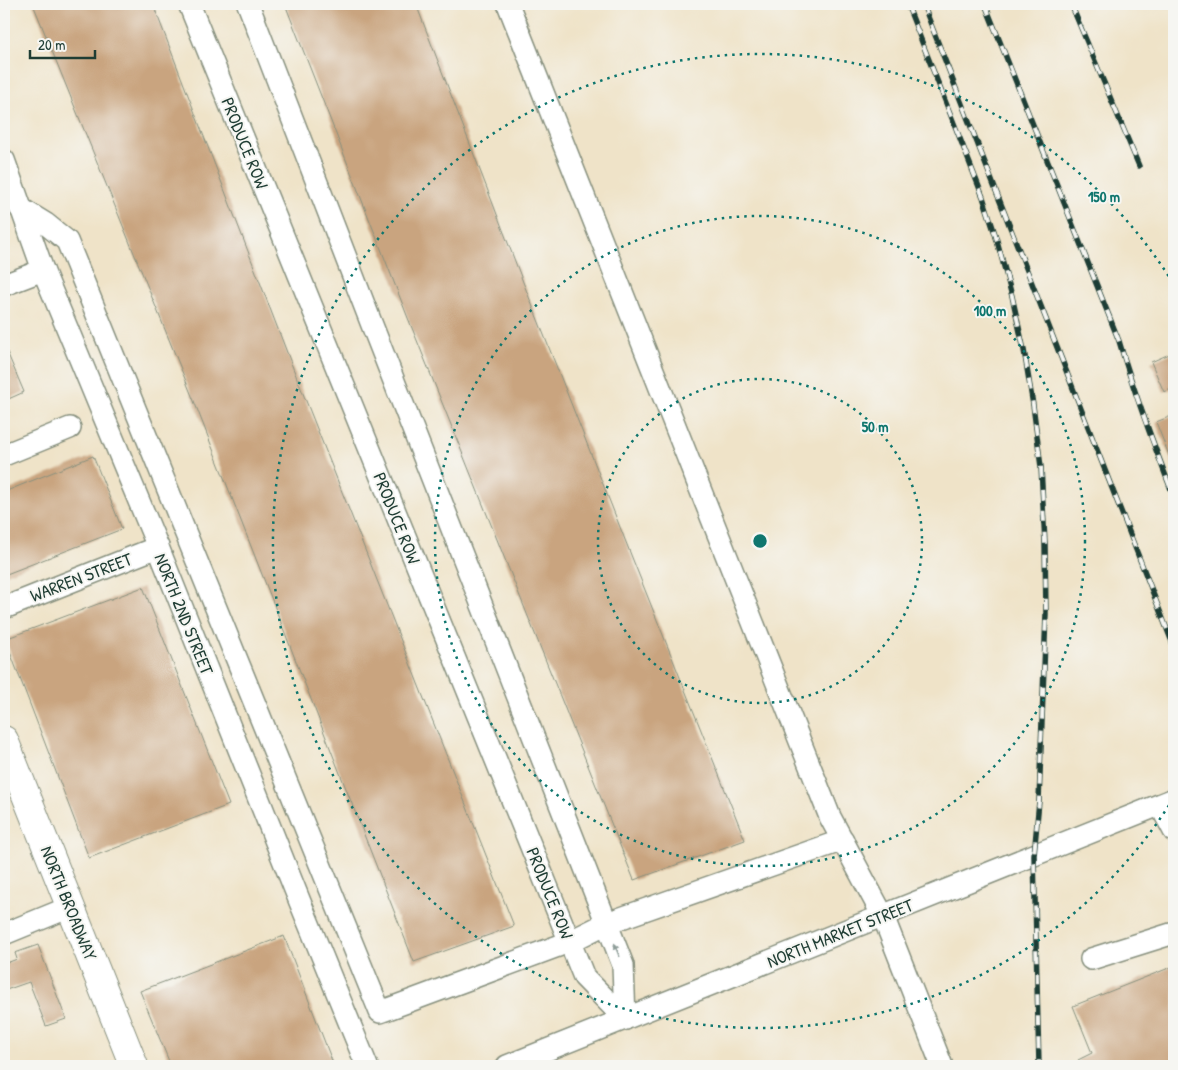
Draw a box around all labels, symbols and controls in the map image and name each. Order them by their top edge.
scale bar [30,28,95,60]
text: 20 m [38,34,65,55]
street label: PRODUCE ROW [215,94,275,192]
text: 150 m [1088,186,1120,207]
text: 100 m [974,300,1006,321]
text: 50 m [862,416,888,437]
street label: PRODUCE ROW [367,469,427,567]
centre of rings [751,532,769,550]
street label: WARREN STREET [27,546,136,608]
street label: NORTH 2ND STREET [148,550,220,679]
street label: NORTH BROADWAY [35,842,103,964]
street label: PRODUCE ROW [520,844,580,942]
street label: NORTH MARKET STREET [763,892,917,974]
one-way arrow [613,942,621,957]

